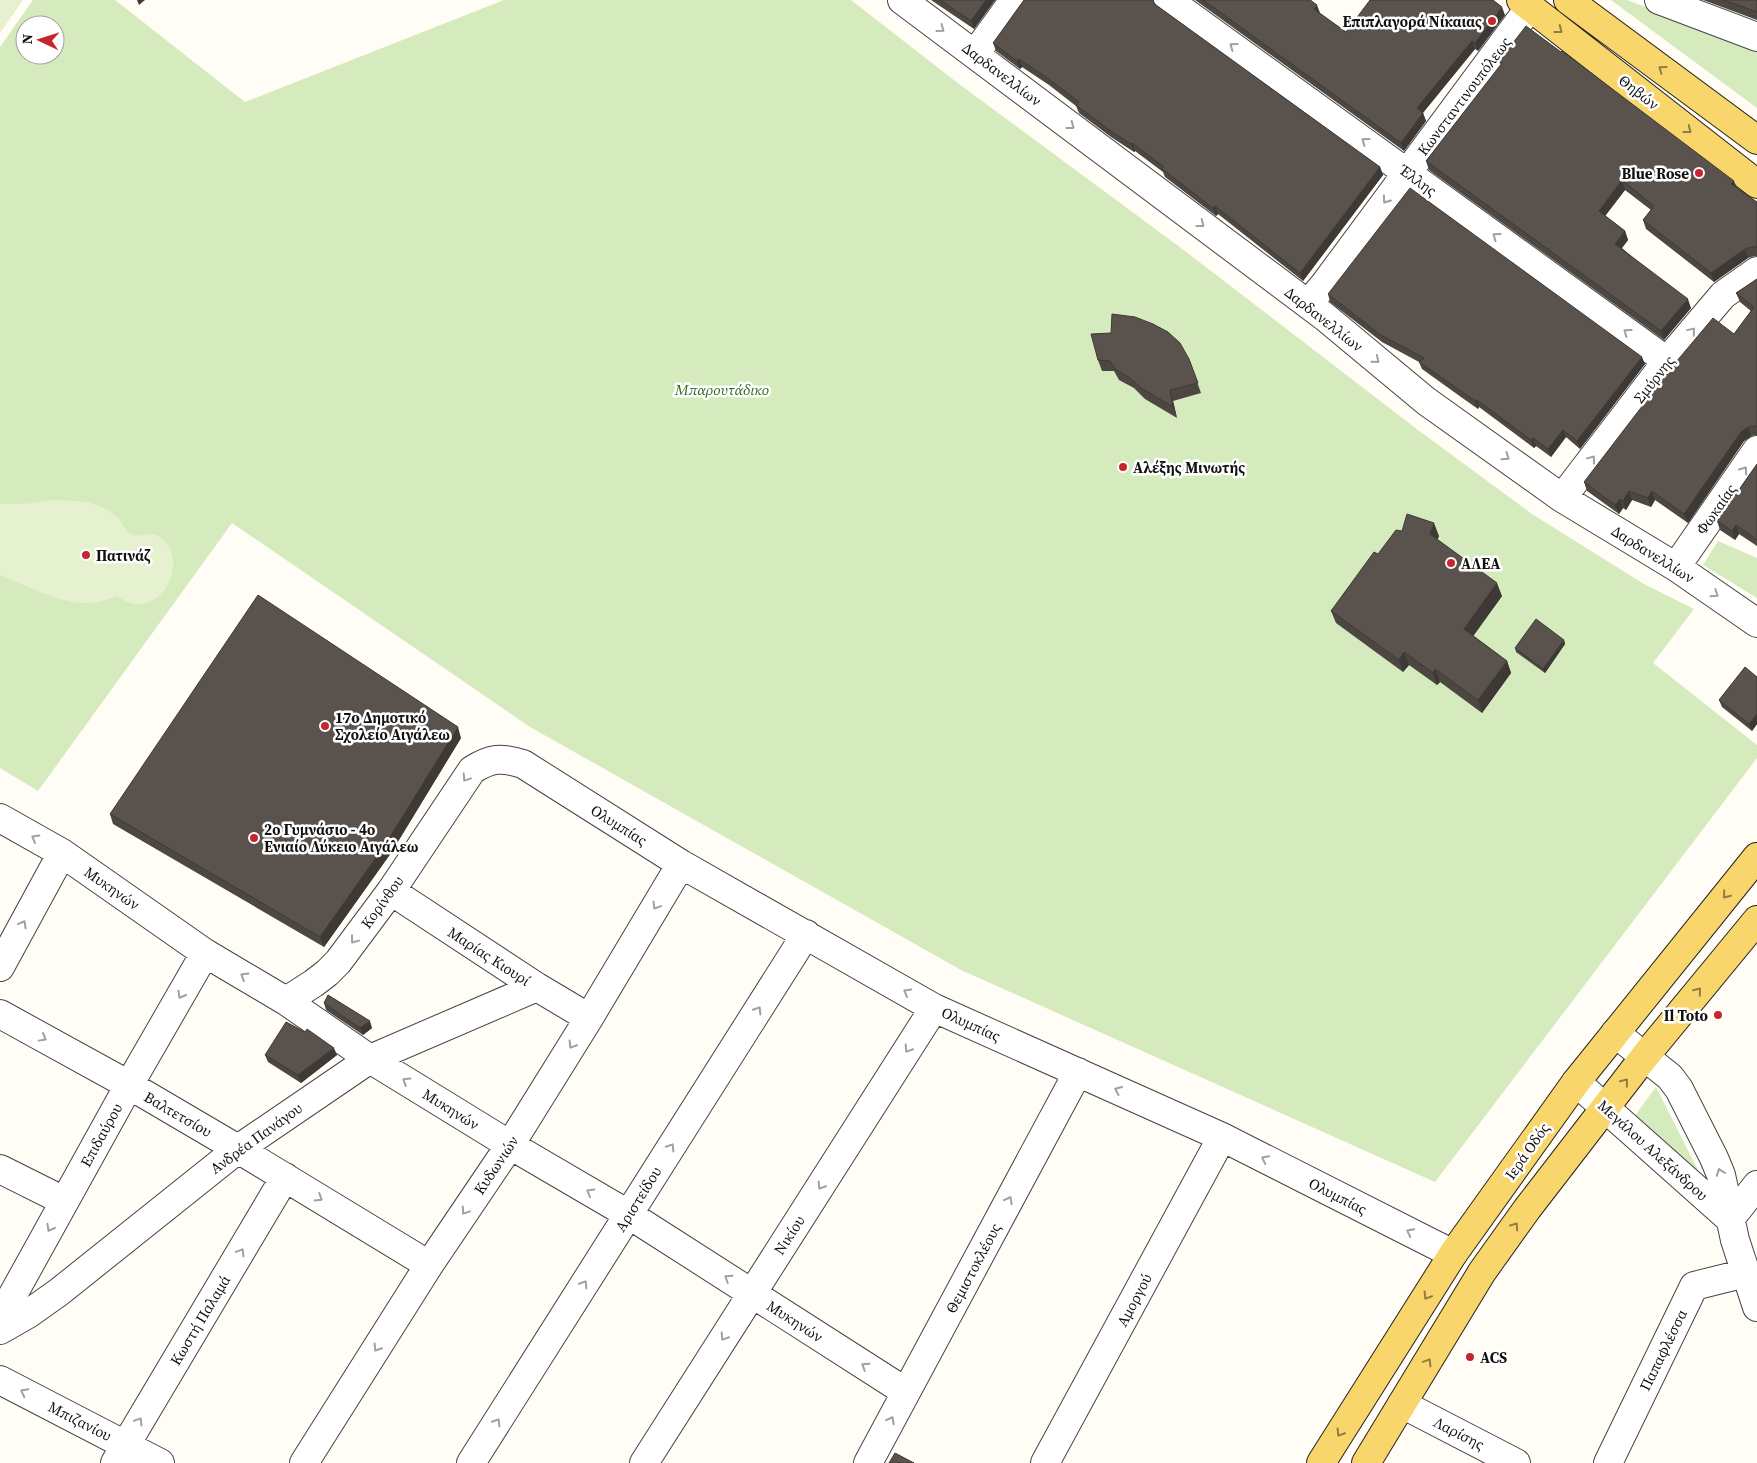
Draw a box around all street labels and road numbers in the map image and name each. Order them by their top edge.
street label: Κωνσταντινουπόλεως [1412,32,1516,160]
street label: Δαρδανελλίων [958,37,1046,111]
street label: Θηβών [1614,70,1664,114]
street label: Έλλης [1394,159,1441,201]
street label: Δαρδανελλίων [1280,282,1368,356]
street label: Σμύρνης [1629,351,1679,407]
street label: Φωκαίας [1691,479,1741,539]
street label: Δαρδανελλίων [1608,520,1698,588]
street label: Ολυμπίας [587,799,651,851]
street label: Μυκηνών [80,861,144,915]
street label: Κορίνθου [356,871,408,933]
street label: Μαρίας Κιουρί [444,921,535,991]
street label: Ολυμπίας [938,1002,1004,1046]
street label: Μυκηνών [419,1083,483,1135]
street label: Βαλτετσίου [140,1086,216,1142]
street label: Μεγάλου Αλεξάνδρου [1593,1095,1713,1205]
street label: Ανδρέα Πανάγου [206,1097,306,1179]
street label: Επιδαύρου [75,1099,127,1171]
street label: Ιερά Οδός [1500,1118,1554,1184]
street label: Κυδωνιών [469,1131,523,1199]
street label: Αριστείδου [610,1162,666,1236]
street label: Ολυμπίας [1305,1172,1371,1220]
street label: Νικίου [768,1211,810,1259]
street label: Θεμιστοκλέους [940,1219,1006,1317]
street label: Κωστή Παλαμά [165,1270,236,1369]
street label: Αμοργού [1111,1270,1157,1330]
street label: Μυκηνών [763,1295,827,1347]
street label: Παπαφλέσσα [1634,1305,1692,1394]
street label: Μπιζανίου [45,1396,115,1446]
street label: Λαρίσης [1430,1411,1488,1455]

